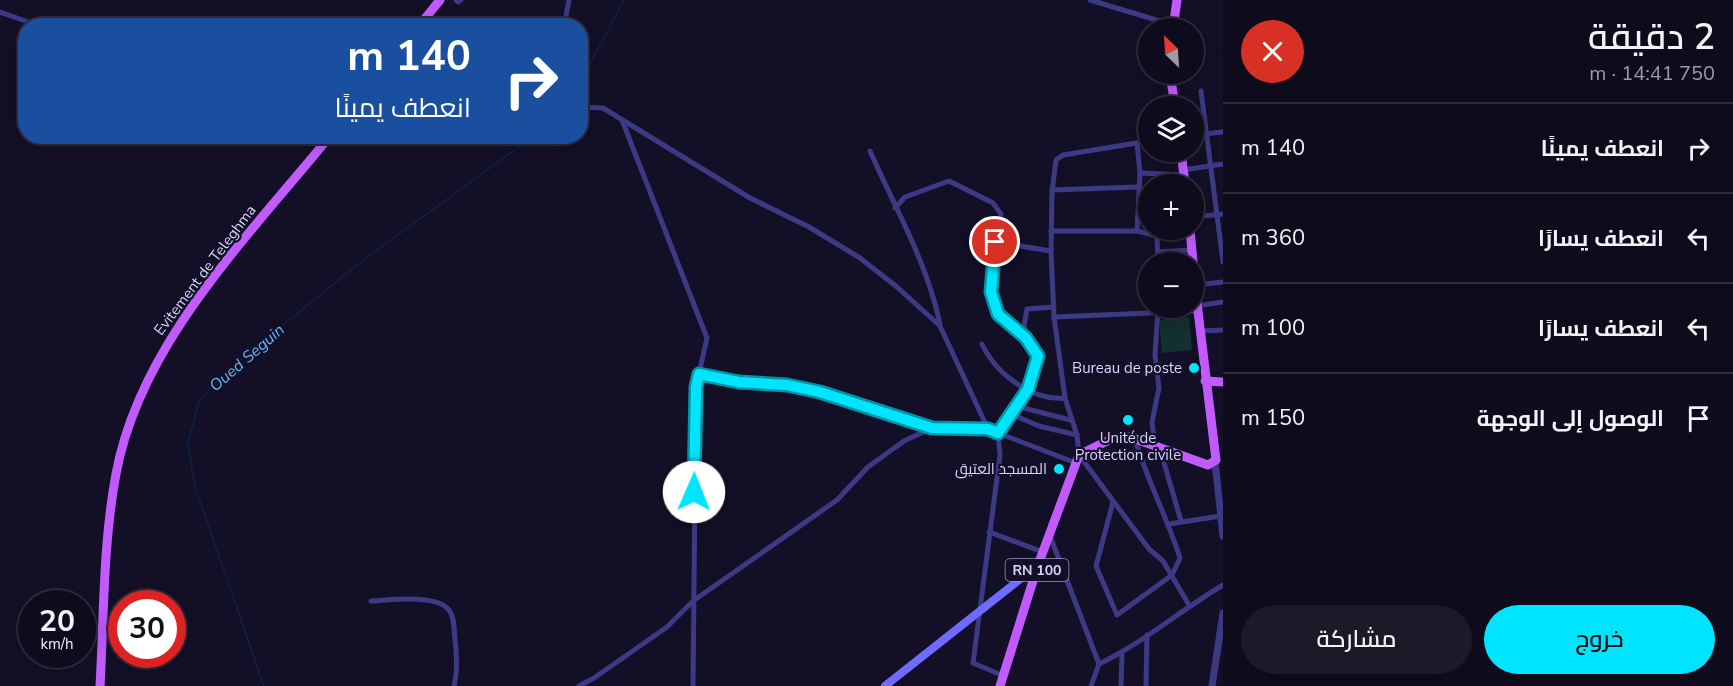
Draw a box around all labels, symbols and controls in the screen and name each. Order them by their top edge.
text: 2 دقيقة [1588,13,1715,62]
north arrow [1138,18,1204,84]
map controls [1138,18,1204,318]
button: close [1241,20,1304,83]
text: 140 m [347,28,471,85]
icon: right [492,42,570,120]
text: 750 m · 14:41 [1589,60,1715,87]
text: انعطف يمينًا [334,90,471,127]
button: layers [1138,96,1204,162]
icon: right [1682,132,1715,165]
text: 140 m [1241,133,1305,163]
text: انعطف يمينًا [1541,134,1664,164]
button: + [1138,174,1204,240]
street label: Evitement de Teleghma [149,201,261,339]
pin [969,216,1020,267]
icon: left [1682,222,1715,255]
text: 360 m [1241,223,1305,253]
text: انعطف يسارًا [1538,224,1664,254]
icon: arrive [978,225,1011,258]
button: − [1138,252,1204,318]
icon: left [1682,312,1715,345]
text: 100 m [1241,313,1305,343]
text: انعطف يسارًا [1538,314,1664,344]
water label: Oued Seguin [205,319,289,397]
place label: Bureau de poste [1072,358,1182,378]
marker: Bureau de poste [1187,361,1201,375]
icon: arrive [1682,402,1715,435]
text: 150 m [1241,403,1305,433]
text: الوصول إلى الوجهة [1477,404,1664,434]
marker: Unité de Protection civile [1121,413,1135,427]
place label: Unité de Protection civile [1075,428,1181,465]
place label: المسجد العتيق [955,459,1047,479]
position arrow [662,460,726,524]
marker: المسجد العتيق [1052,462,1066,476]
road number: RN 100 [1006,559,1068,581]
speed limit sign: 30 [108,590,186,668]
text: 20 [39,601,75,642]
button: مشاركة [1241,605,1472,674]
button: خروج [1484,605,1715,674]
text: km/h [40,634,74,654]

